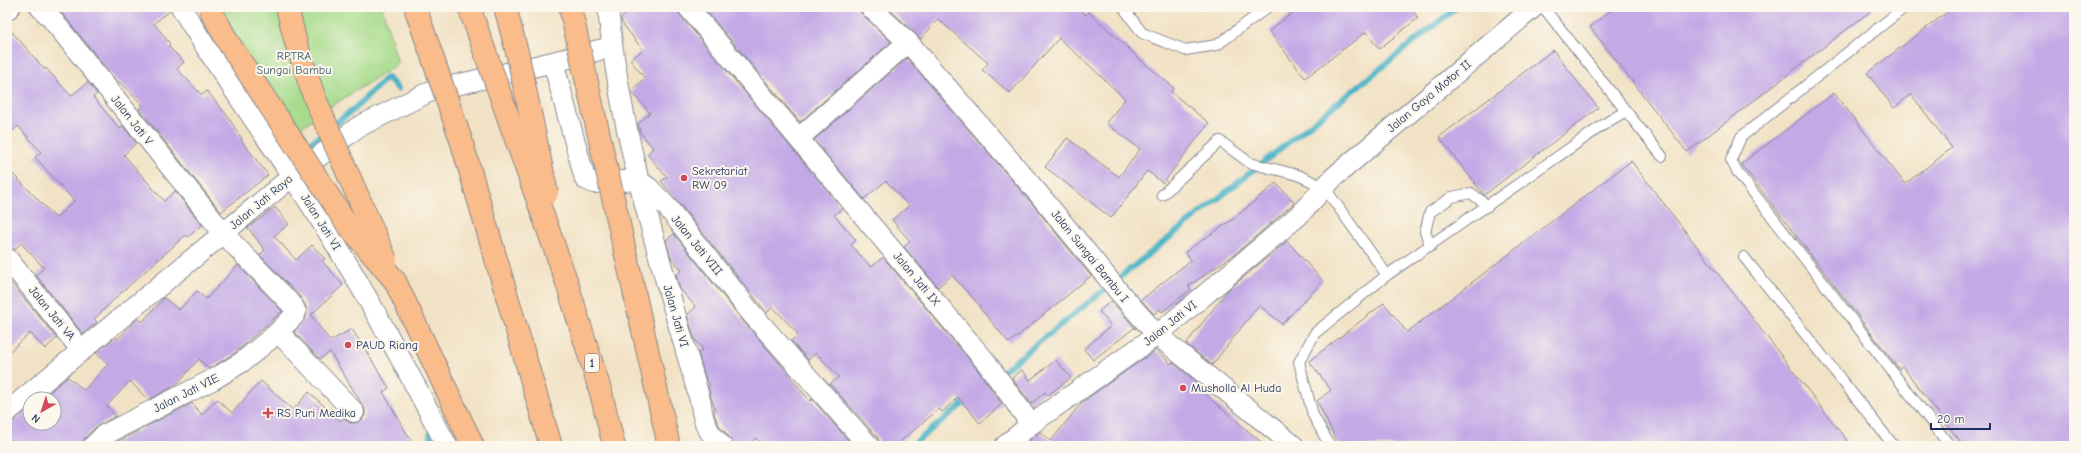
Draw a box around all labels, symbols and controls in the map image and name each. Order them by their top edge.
park label: RPTRA Sungai Bambu [257,49,331,77]
street label: Jalan Gaya Motor II [1384,57,1474,135]
street label: Jalan Jati V [108,92,156,148]
place label: Sekretariat RW 09 [692,164,748,192]
street label: Jalan Jati Raya [227,172,295,232]
marker: Sekretariat RW 09 [679,173,689,183]
street label: Jalan Jati VI [298,191,344,253]
street label: Jalan Sungai Bambu I [1048,207,1132,305]
street label: Jalan Jati VIII [668,212,726,278]
street label: Jalan Jati IX [890,249,944,309]
street label: Jalan Jati VA [26,283,78,343]
street label: Jalan Jati VI [660,283,692,349]
street label: Jalan Jati VI [1141,297,1200,349]
place label: PAUD Riang [356,338,418,352]
marker: PAUD Riang [343,340,353,350]
road number: 1 [585,354,599,372]
street label: Jalan Jati VIE [151,371,221,415]
place label: Musholla Al Huda [1191,381,1281,395]
marker: Musholla Al Huda [1178,383,1188,393]
north arrow [22,391,62,431]
scale bar [1931,405,1990,431]
place label: RS Puri Medika [277,406,356,420]
marker: RS Puri Medika [262,407,274,419]
text: N [29,411,43,426]
text: 20 m [1937,412,1965,426]

